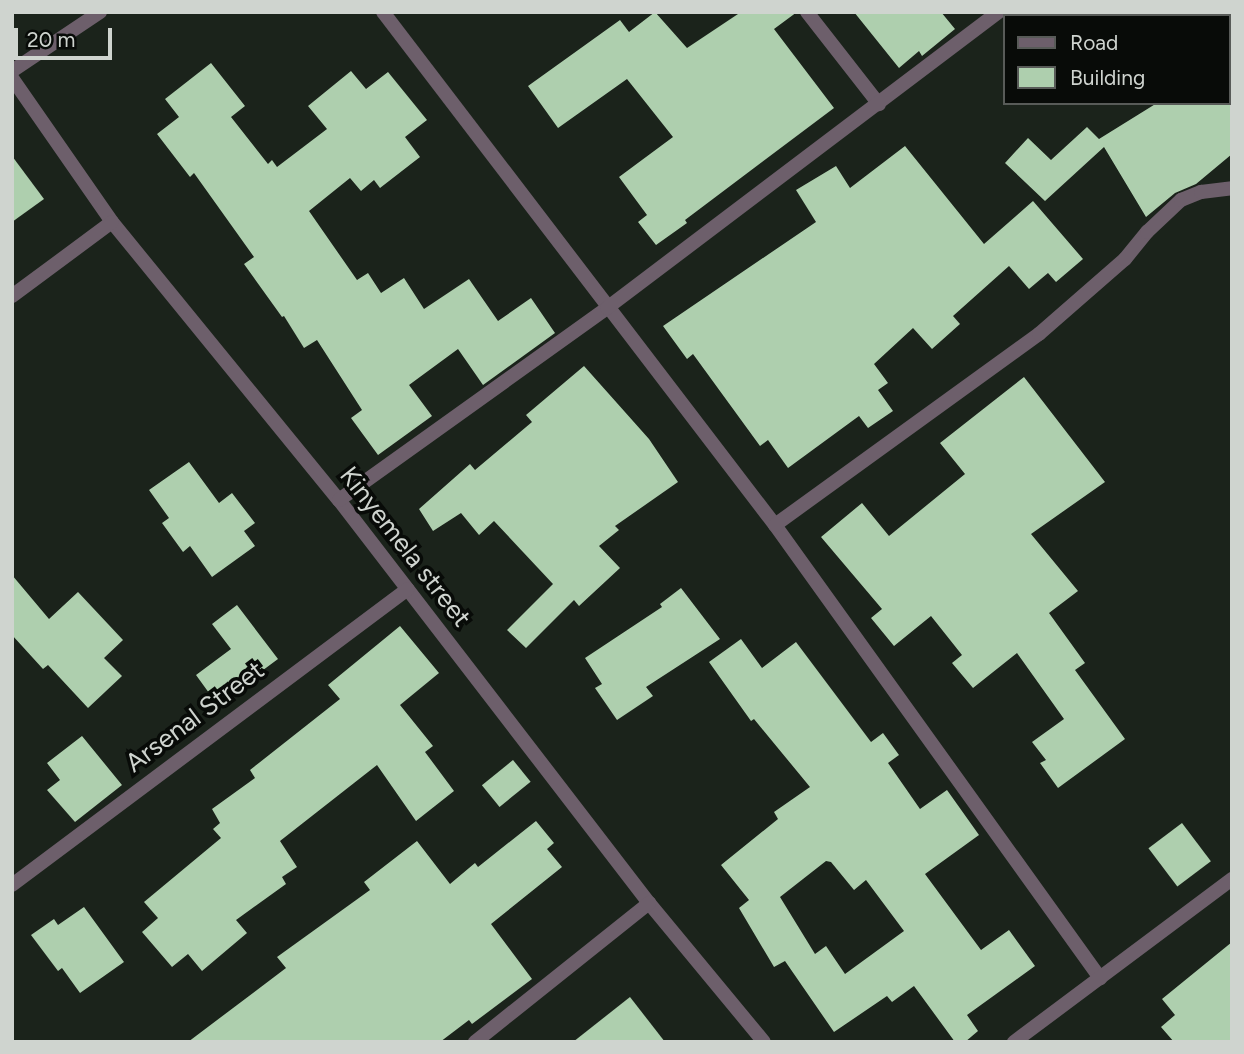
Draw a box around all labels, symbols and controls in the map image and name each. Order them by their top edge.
scale bar [18,14,116,58]
legend [1002,14,1230,105]
text: 20 m [27,27,75,52]
text: Road [1070,30,1118,55]
text: Building [1070,65,1145,90]
street label: Kinyemela street [333,461,477,633]
street label: Arsenal Street [120,655,270,779]

